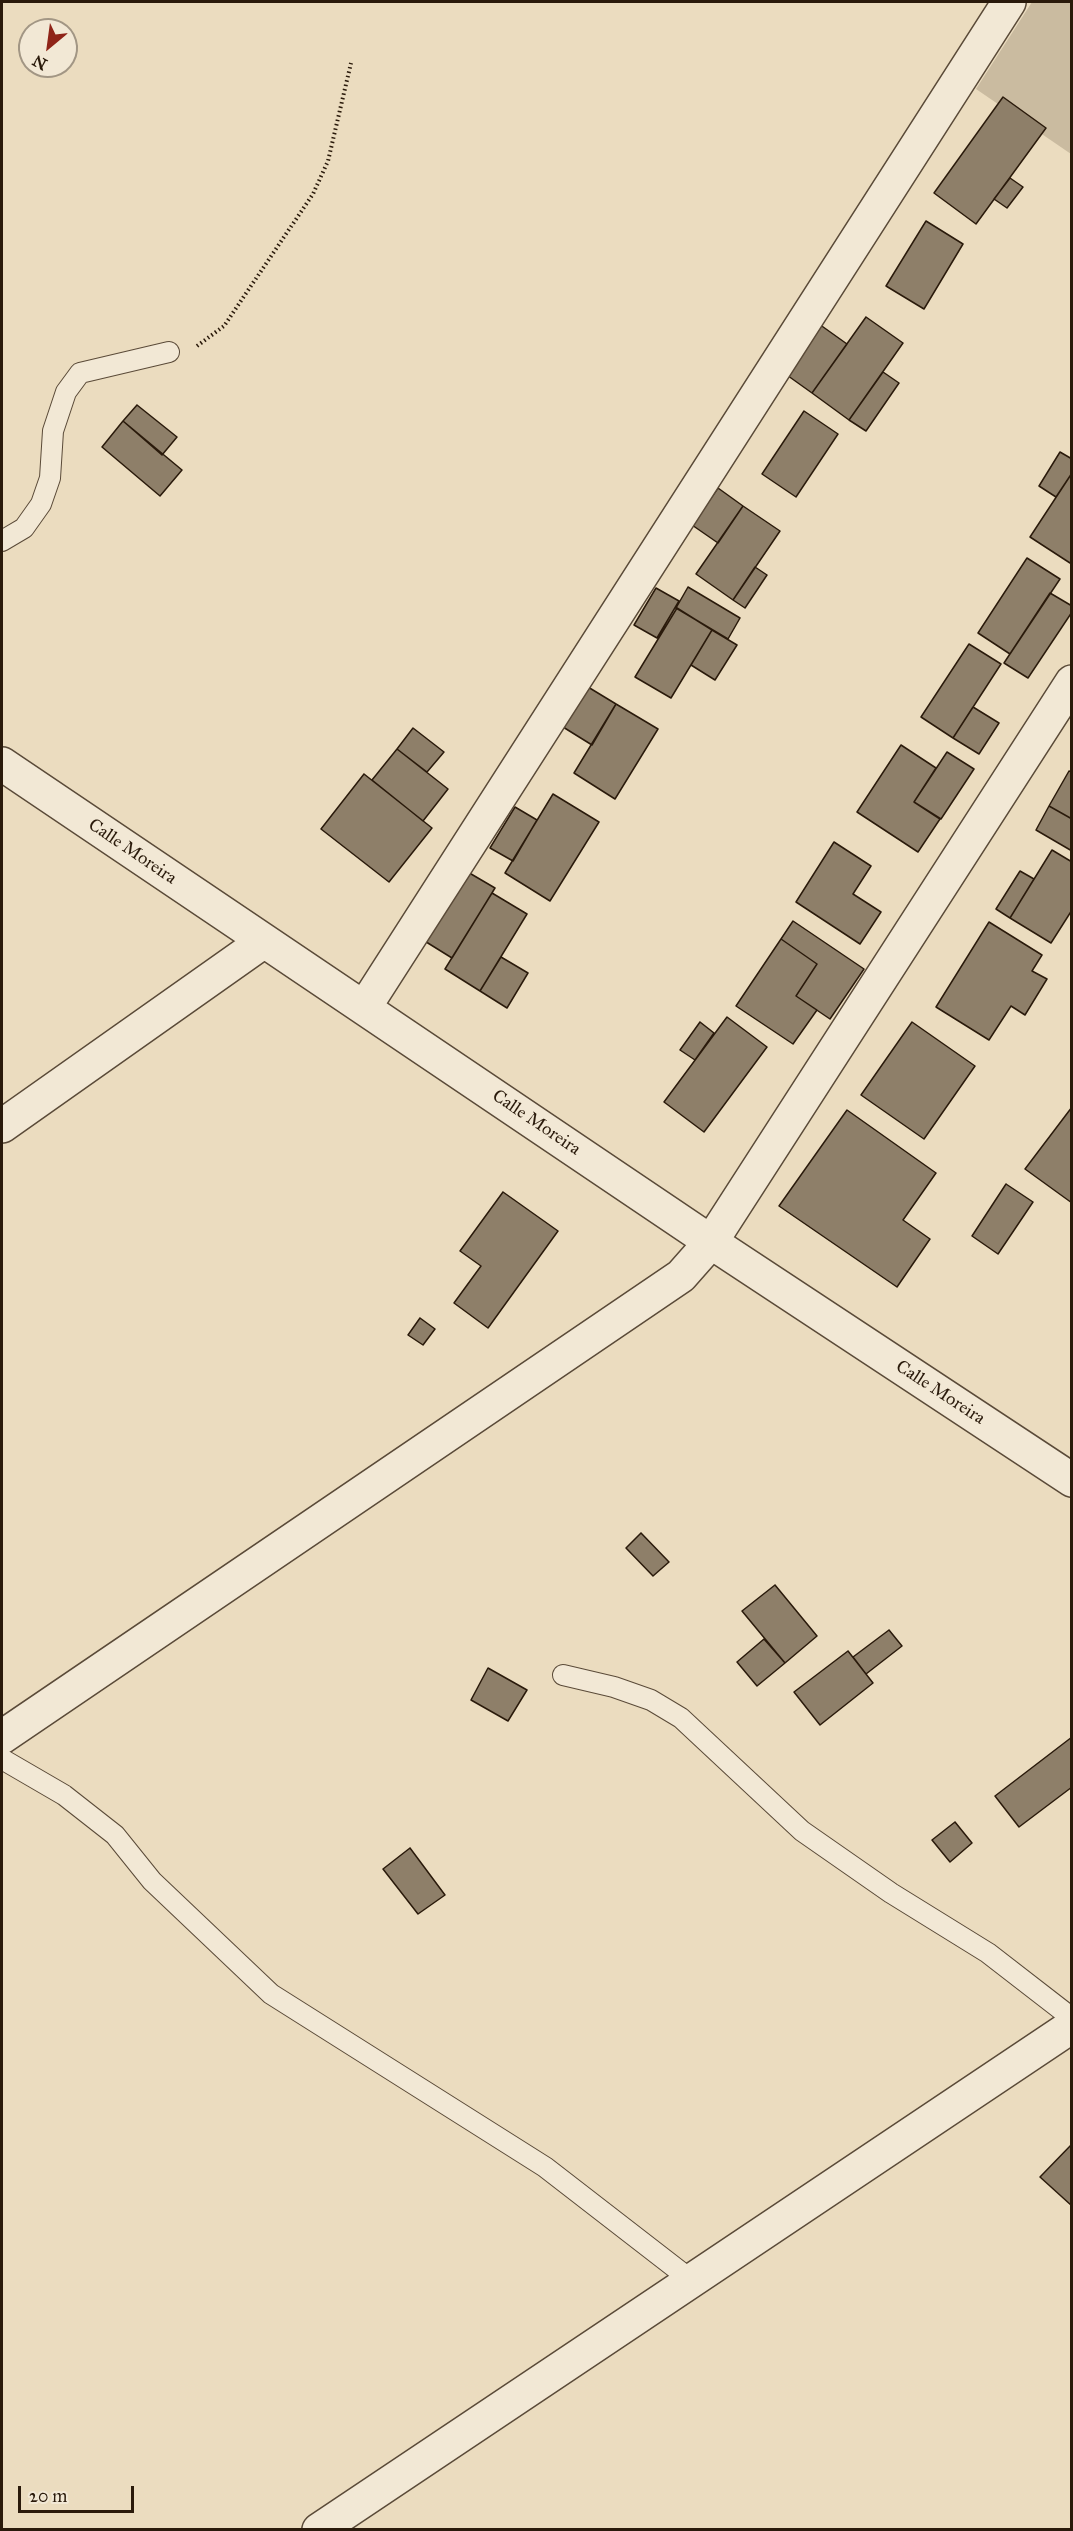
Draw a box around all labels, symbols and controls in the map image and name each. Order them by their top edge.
north arrow [18,18,78,78]
text: N [29,51,51,74]
street label: Calle Moreira [84,815,180,889]
street label: Calle Moreira [488,1086,584,1160]
street label: Calle Moreira [891,1356,989,1430]
scale bar [21,2474,136,2512]
text: 20 m [29,2485,67,2507]

